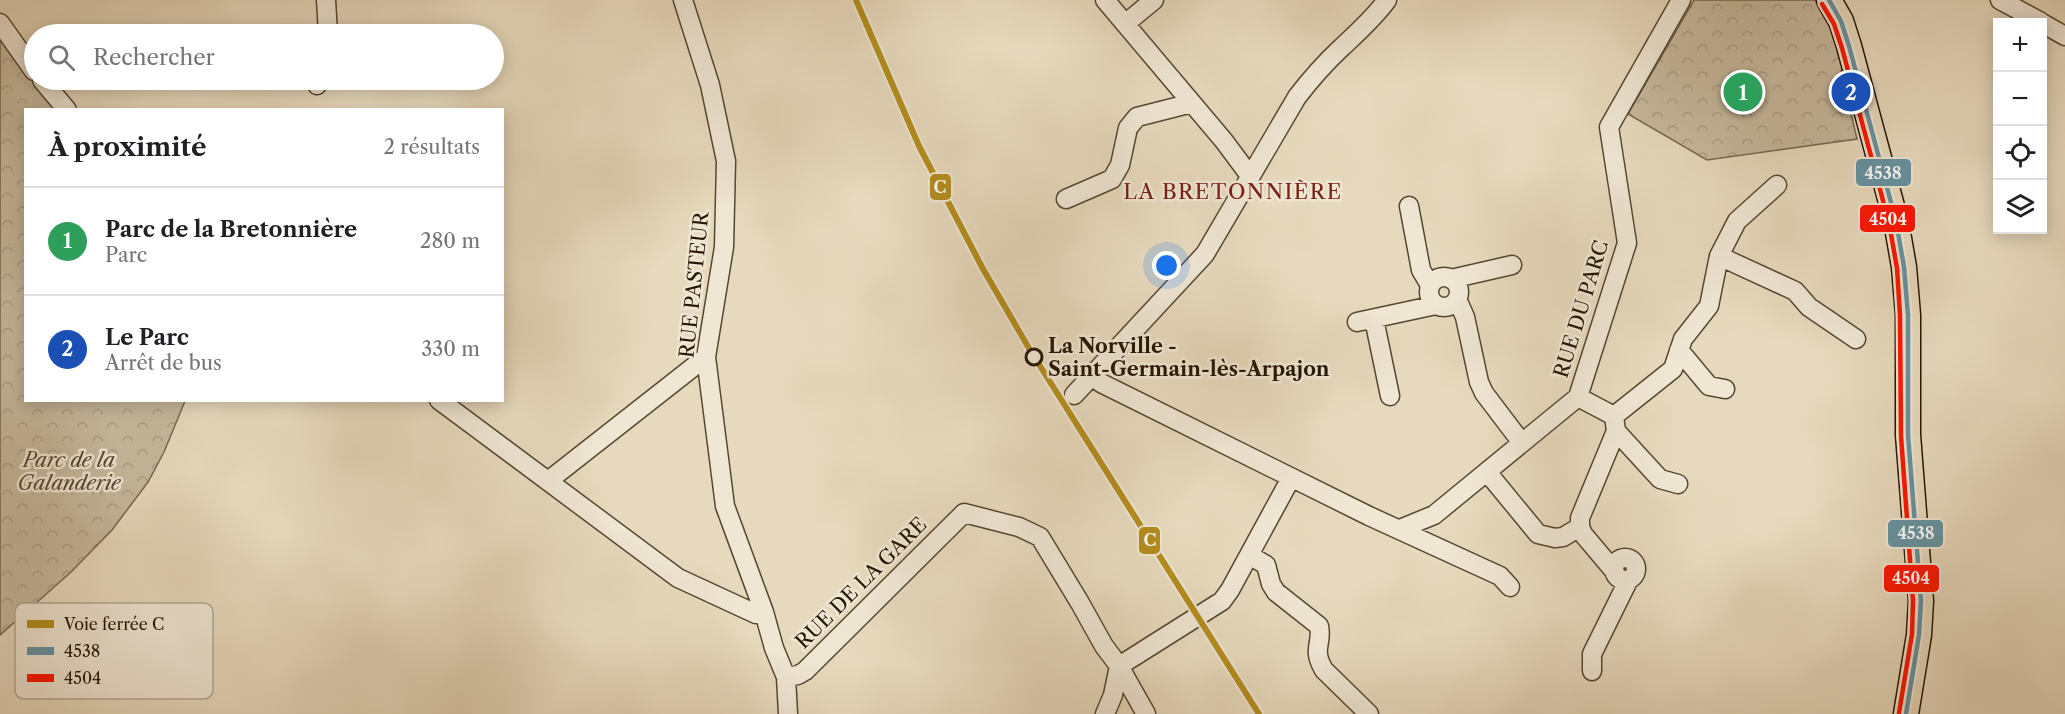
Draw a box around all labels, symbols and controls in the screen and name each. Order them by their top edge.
map controls [1993,18,2047,234]
button: + [1993,18,2047,72]
search box [24,24,504,90]
icon: search [45,41,78,74]
text: Rechercher [93,44,215,71]
pin: 1 [1724,70,1762,115]
pin: 2 [1832,70,1870,115]
button: − [1993,72,2047,126]
button: locate [1993,126,2047,180]
text: À proximité [48,131,207,163]
text: 2 résultats [383,135,480,159]
line badge: 4538 [1855,158,1912,187]
text: 4538 [1864,163,1902,183]
line badge: C [929,173,952,201]
text: C [934,177,946,197]
district label: LA BRETONNIÈRE [1123,179,1343,204]
button: layers [1993,180,2047,234]
line badge: 4504 [1859,204,1916,233]
street label: RUE PASTEUR [674,209,714,359]
text: 4504 [1869,209,1907,229]
text: Parc de la Bretonnière [105,216,357,243]
text: 1 [63,229,72,253]
text: 280 m [420,229,480,253]
street label: RUE DU PARC [1549,237,1613,381]
text: Parc [105,243,147,267]
your location [1152,251,1181,280]
text: Le Parc [105,324,189,351]
place label: La Norville - Saint-Germain-lès-Arpajon [1048,334,1330,381]
text: 2 [62,337,73,361]
text: 330 m [421,337,480,361]
marker: La Norville - Saint-Germain-lès-Arpajon [1025,348,1043,366]
text: Arrêt de bus [105,351,222,375]
park label: Parc de la Galanderie [17,448,122,495]
street label: RUE DE LA GARE [790,512,932,654]
line badge: 4538 [1887,519,1944,548]
text: 4538 [1897,523,1935,543]
line badge: C [1138,526,1161,555]
text: C [1144,530,1156,550]
line badge: 4504 [1883,564,1940,593]
text: 4504 [1892,568,1930,588]
legend [15,603,213,699]
text: Voie ferrée C [63,614,164,634]
text: 4538 [64,641,100,661]
text: 4504 [64,668,101,688]

